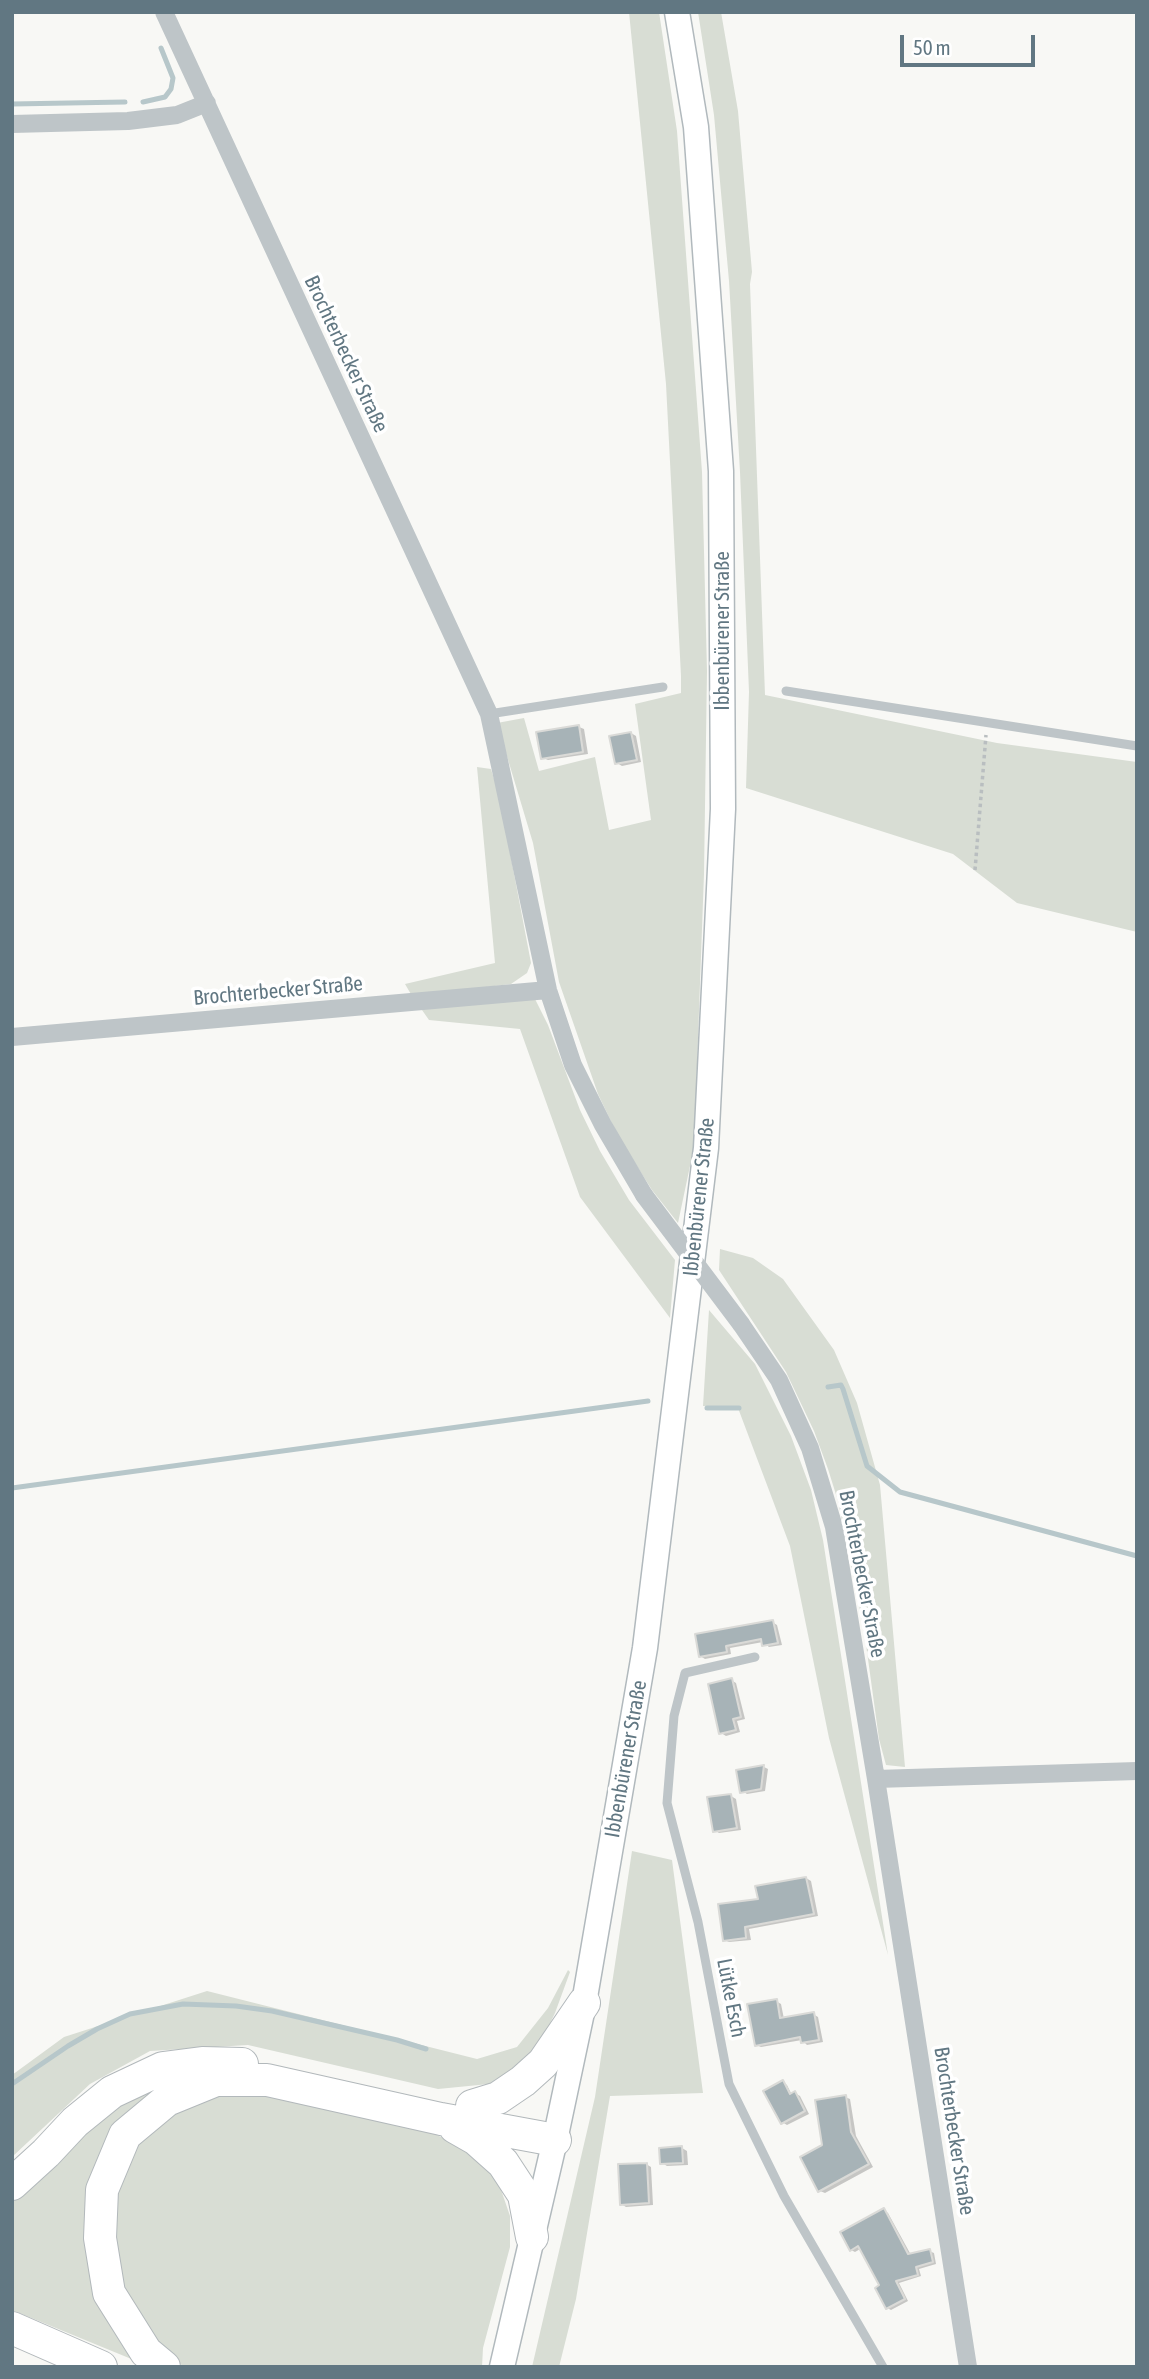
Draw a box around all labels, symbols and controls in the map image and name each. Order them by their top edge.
scale bar [904,21,1039,65]
text: 50 m [913,35,951,59]
street label: Brochterbecker Straße [299,272,393,436]
street label: Ibbenbürener Straße [709,551,735,711]
street label: Brochterbecker Straße [192,971,364,1011]
street label: Ibbenbürener Straße [678,1116,720,1278]
street label: Brochterbecker Straße [833,1488,891,1660]
street label: Ibbenbürener Straße [600,1678,652,1840]
street label: Lütke Esch [711,1956,751,2040]
street label: Brochterbecker Straße [928,2045,980,2217]

